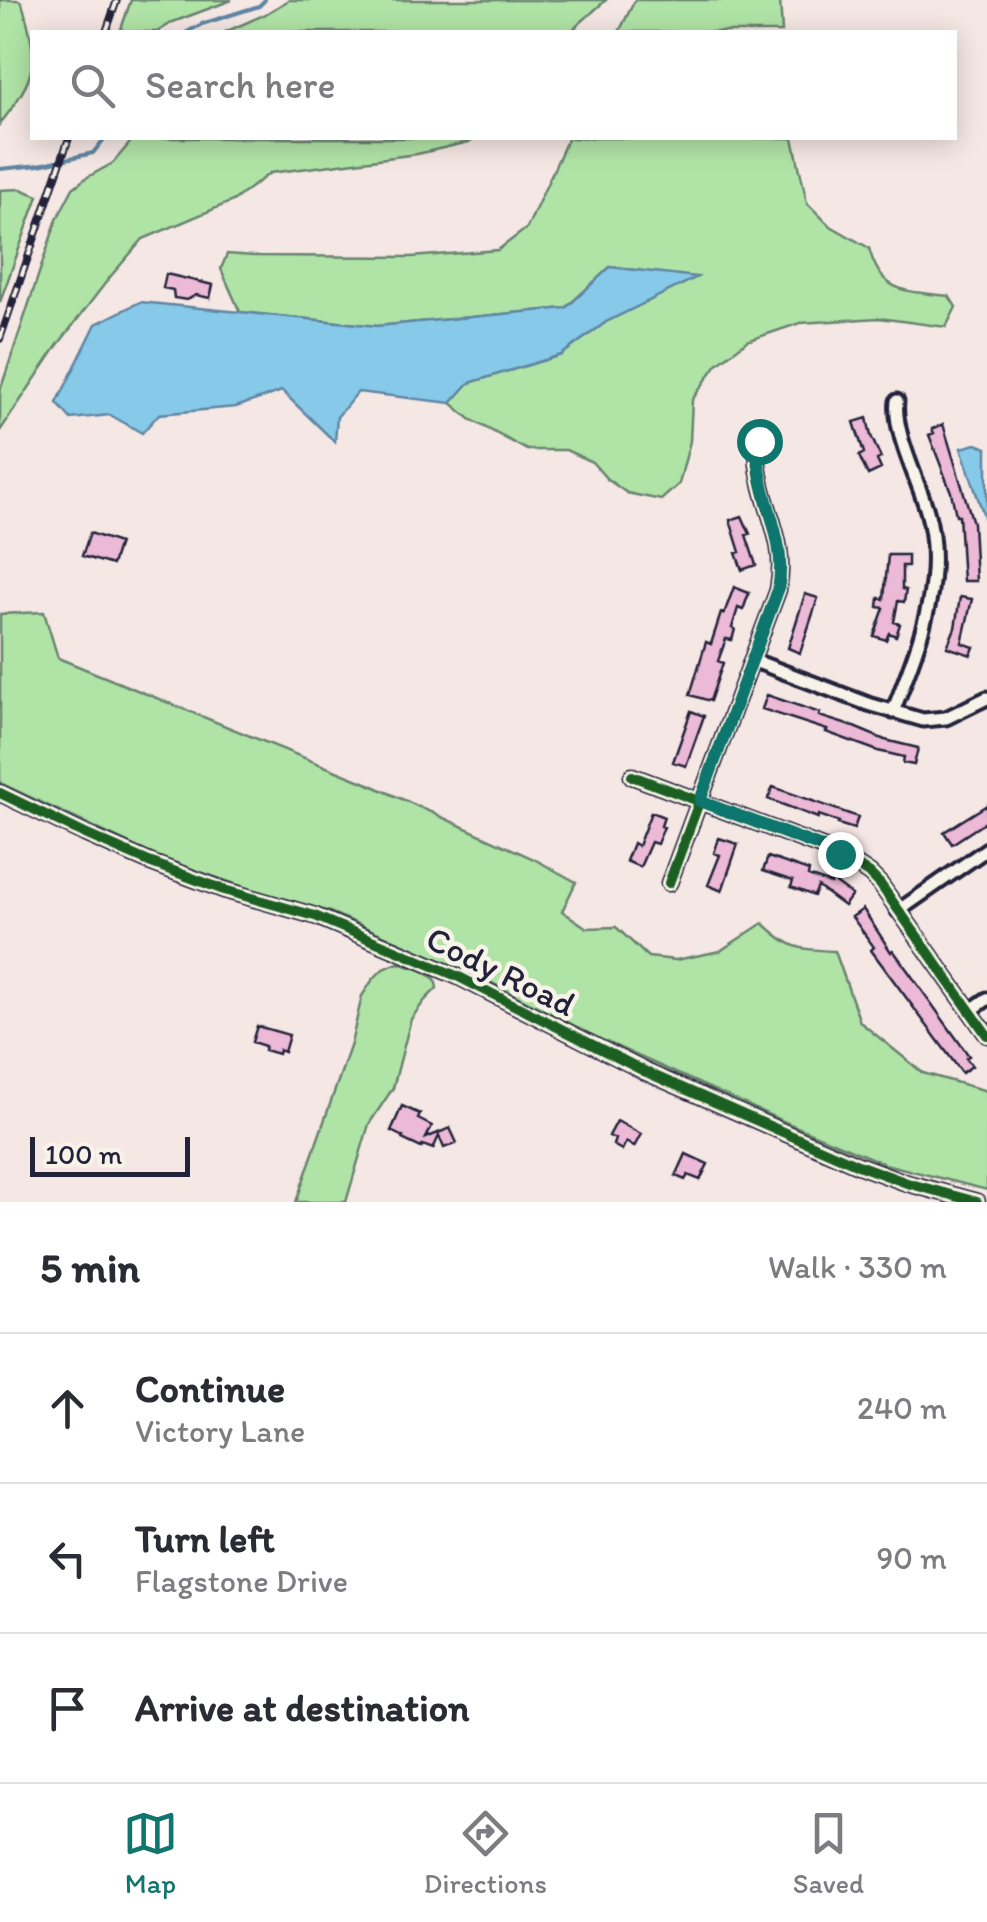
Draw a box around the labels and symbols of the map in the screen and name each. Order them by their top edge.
route start [737,419,783,465]
route end [818,832,864,878]
street label: Cody Road [420,917,582,1025]
scale bar [30,1132,190,1176]

